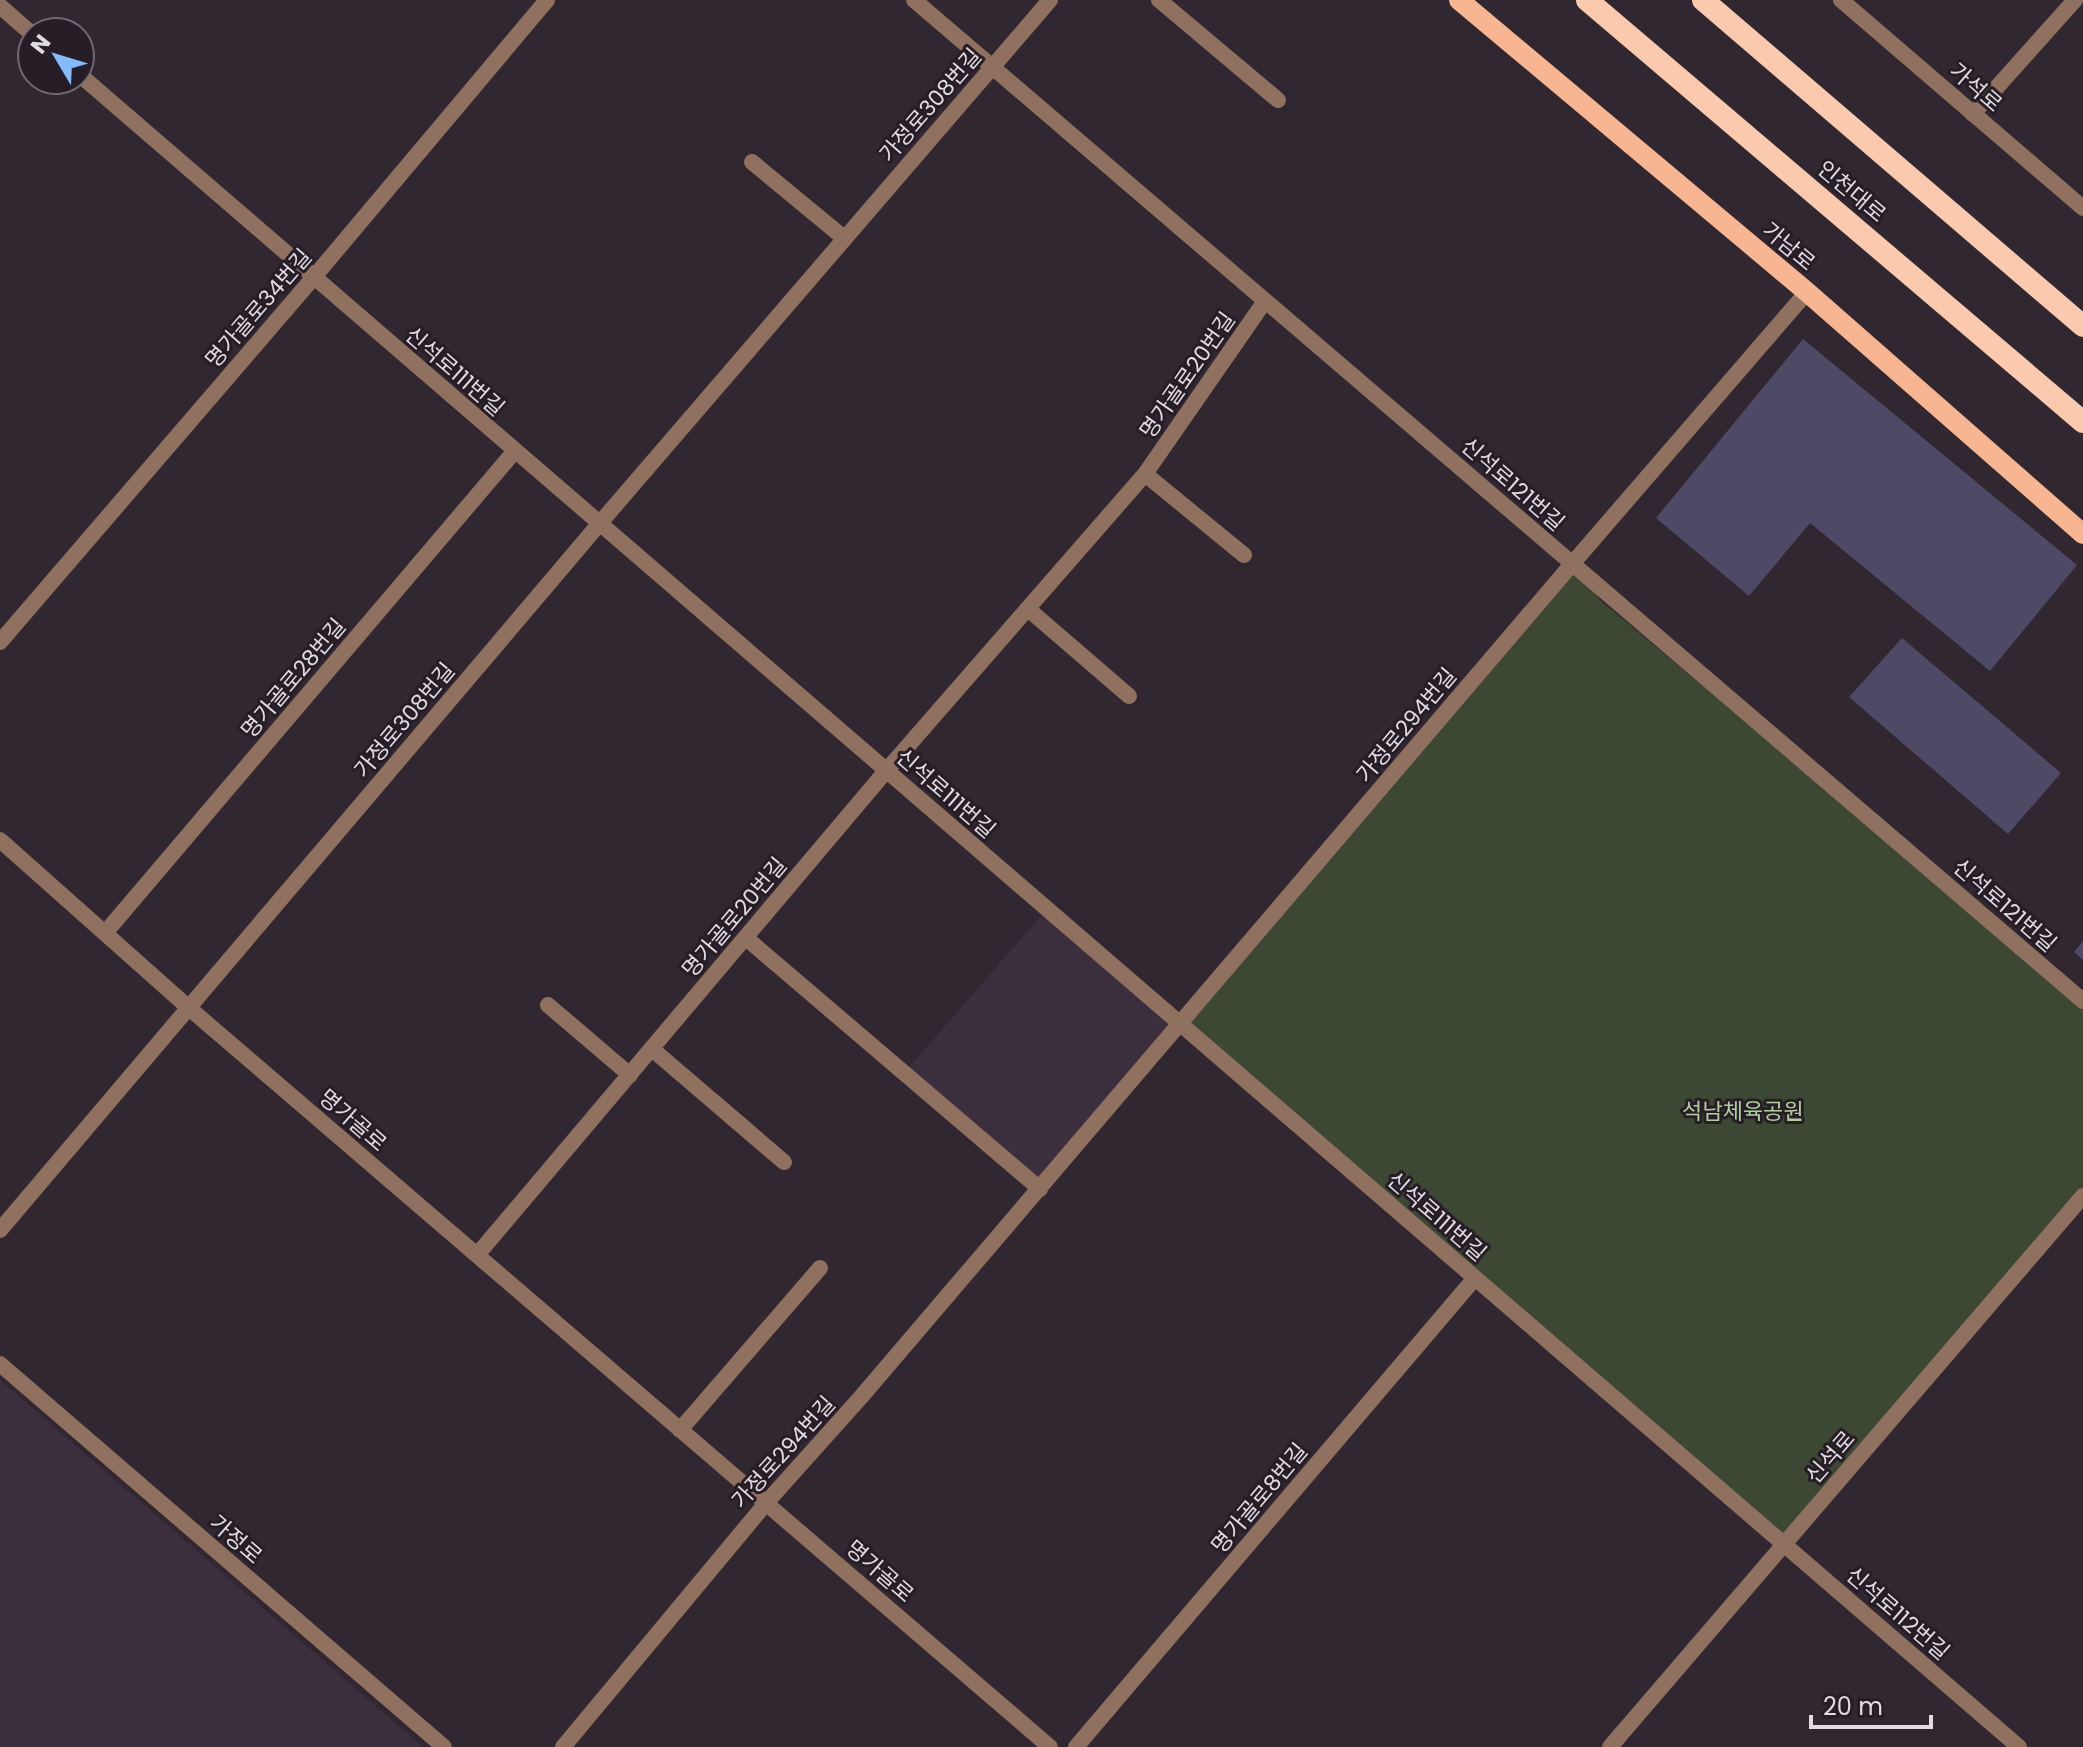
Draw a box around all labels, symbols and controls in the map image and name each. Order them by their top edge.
north arrow [16,16,96,96]
text: N [23,28,58,60]
street label: 가정로308번길 [872,42,989,169]
street label: 가석로 [1943,56,2009,119]
street label: 인천대로 [1811,153,1893,229]
street label: 가남로 [1755,215,1822,278]
street label: 명가골로34번길 [198,242,319,374]
street label: 명가골로20번길 [1132,306,1243,445]
street label: 신석로111번길 [398,320,511,423]
street label: 신석로121번길 [1454,431,1571,538]
street label: 명가골로28번길 [234,612,353,745]
street label: 가정로308번길 [347,656,462,785]
street label: 가정로294번길 [1349,661,1464,790]
street label: 신석로111번길 [889,742,1002,845]
street label: 명가골로20번길 [675,851,794,984]
street label: 신석로121번길 [1946,852,2063,959]
street label: 명가골로 [312,1082,393,1159]
park label: 석남체육공원 [1682,1096,1804,1127]
street label: 신석로111번길 [1380,1165,1493,1268]
street label: 가정로294번길 [724,1389,842,1515]
street label: 신석로 [1799,1424,1862,1490]
street label: 명가골로8번길 [1204,1437,1315,1560]
street label: 가정로 [203,1508,269,1571]
street label: 명가골로 [839,1533,920,1610]
street label: 신석로112번길 [1839,1560,1956,1667]
scale bar [1811,1679,1931,1729]
text: 20 m [1823,1690,1883,1723]

